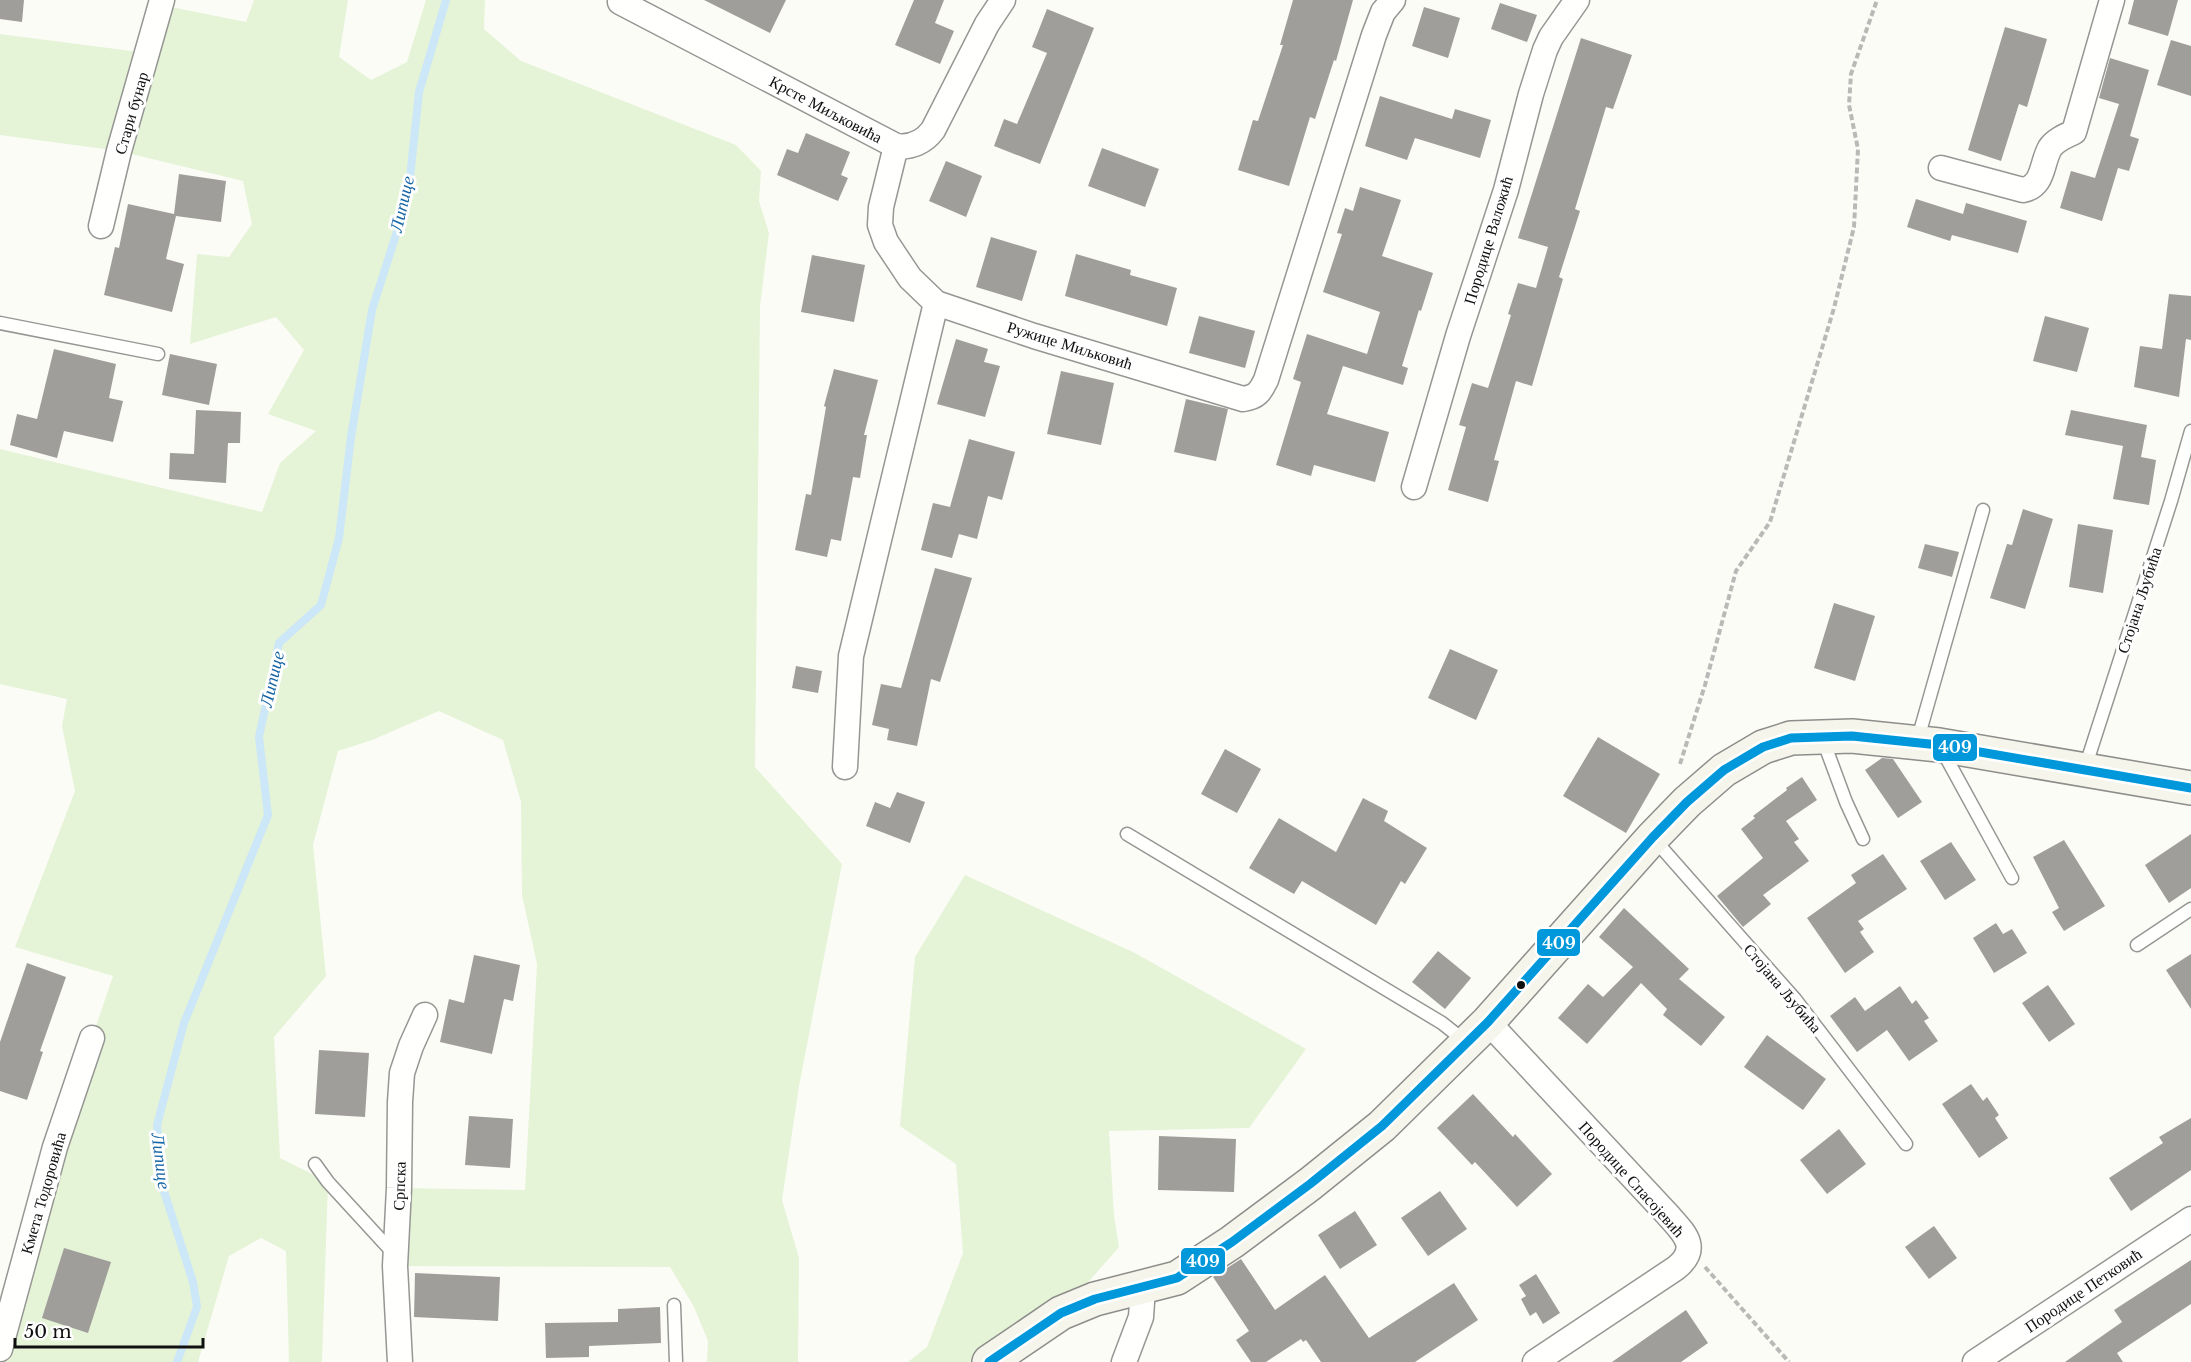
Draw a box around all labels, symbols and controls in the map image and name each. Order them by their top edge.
street label: Стари бунар [110,69,152,157]
street label: Крсте Миљковића [766,71,886,147]
street label: Породице Валожић [1459,173,1517,307]
water label: Липице [385,174,419,235]
street label: Ружице Миљковић [1005,316,1135,374]
street label: Стојана Љубића [2112,544,2166,656]
water label: Липице [255,649,289,710]
line badge: 409 [1932,733,1978,762]
text: 409 [1938,737,1972,757]
line badge: 409 [1536,928,1581,957]
text: 409 [1542,933,1576,953]
street label: Стојана Љубића [1740,939,1826,1037]
unlabelled marker [1515,979,1527,991]
street label: Породице Спасојевић [1575,1117,1689,1241]
street label: Кмета Тодоровића [16,1130,70,1256]
water label: Липице [147,1131,175,1190]
street label: Српска [388,1161,410,1211]
street label: Породице Петковић [2021,1243,2145,1337]
line badge: 409 [1180,1247,1226,1275]
text: 409 [1186,1251,1220,1271]
scale bar [15,1311,202,1349]
text: 50 m [24,1321,72,1343]

